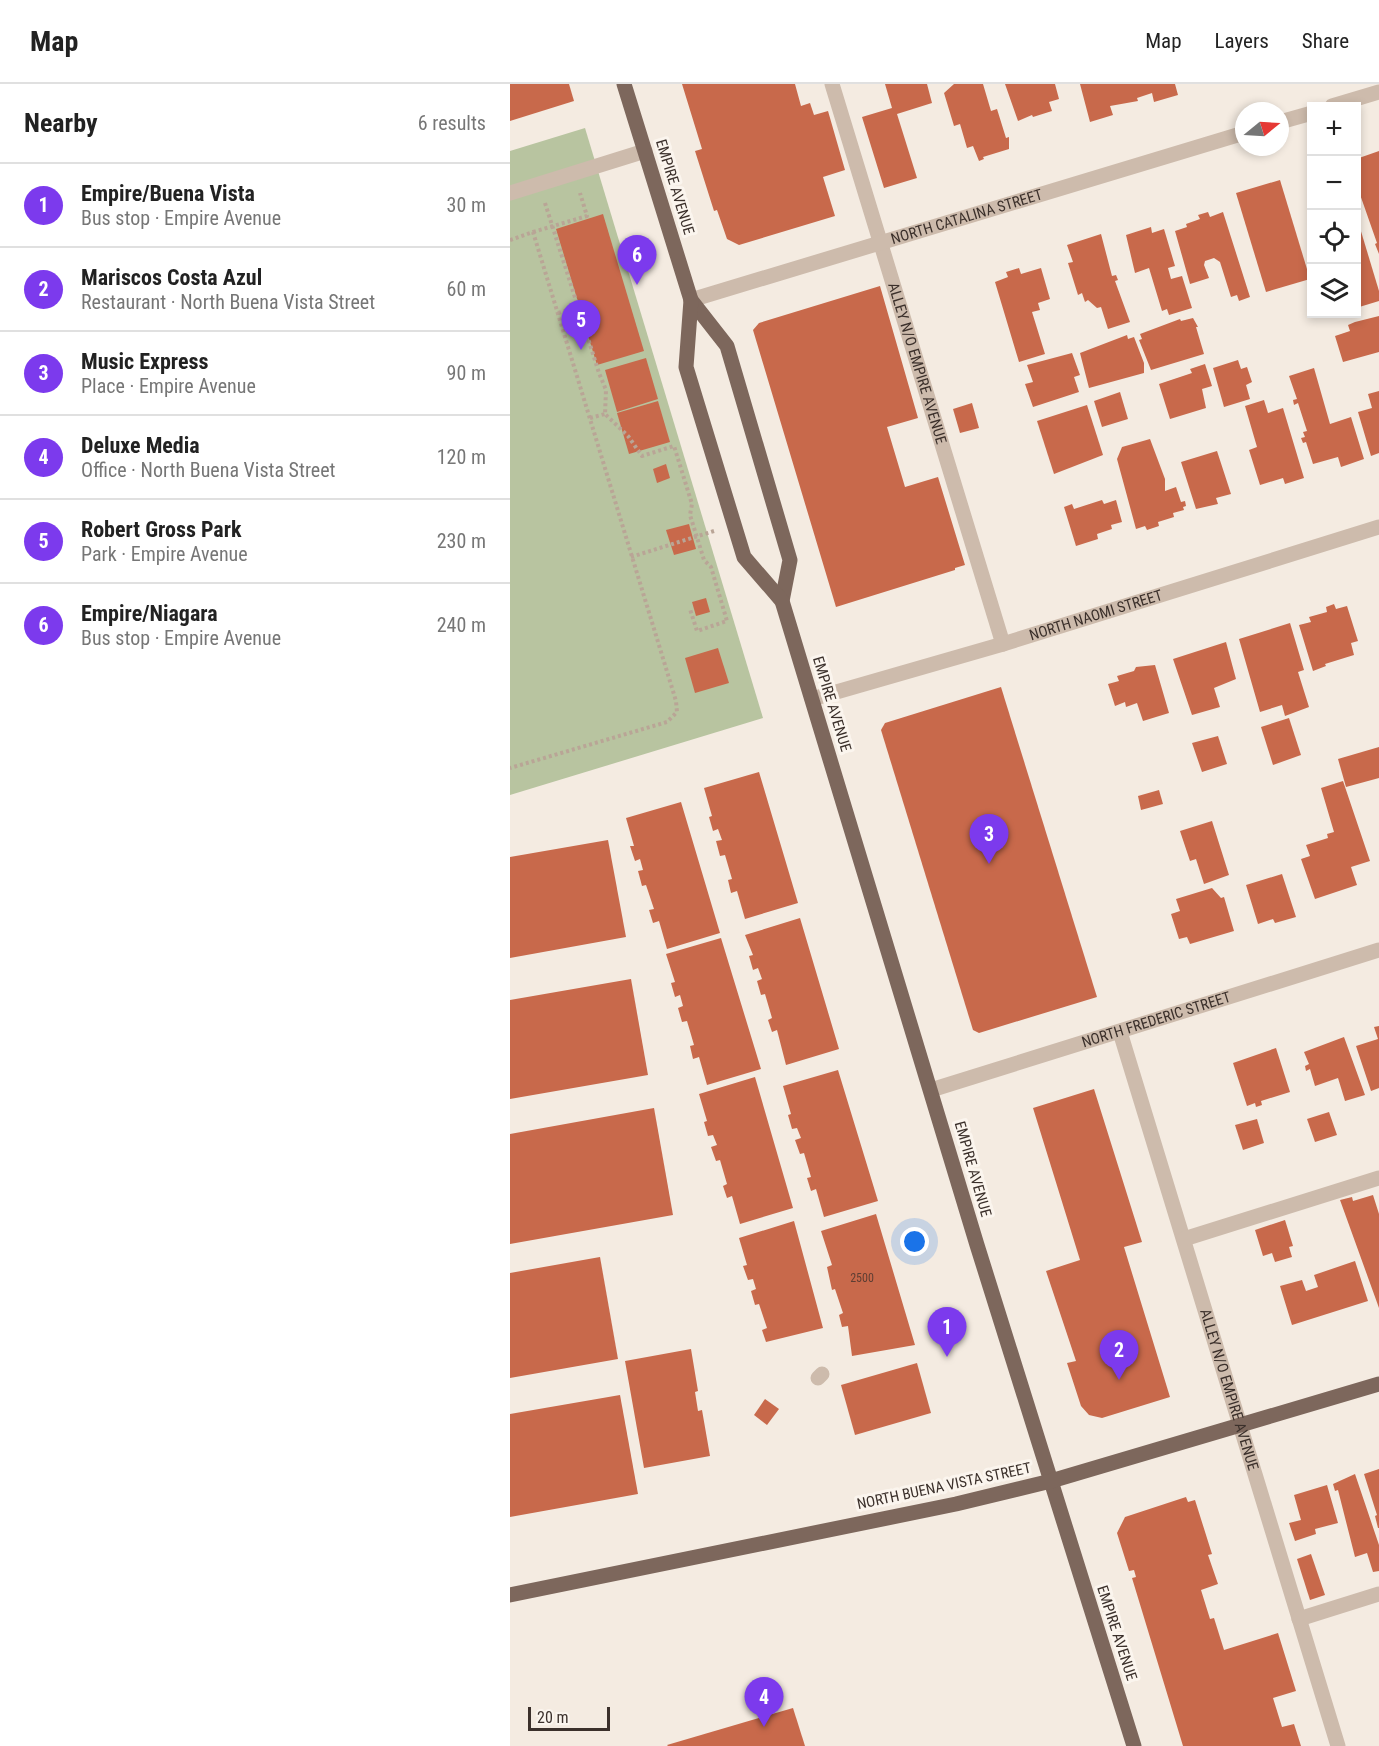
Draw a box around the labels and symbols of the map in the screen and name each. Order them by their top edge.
north arrow [1235,102,1289,156]
street label: EMPIRE AVENUE [652,137,698,237]
street label: NORTH CATALINA STREET [889,185,1045,248]
pin: 6 [618,236,656,285]
street label: ALLEY N/O EMPIRE AVENUE [884,280,950,446]
pin: 5 [562,300,600,350]
street label: NORTH NAOMI STREET [1027,586,1165,644]
street label: EMPIRE AVENUE [809,654,855,754]
pin: 3 [970,814,1008,864]
street label: NORTH FREDERIC STREET [1080,988,1233,1051]
street label: EMPIRE AVENUE [951,1119,995,1219]
your location [900,1227,929,1256]
house number: 2500 [850,1271,874,1285]
street label: ALLEY N/O EMPIRE AVENUE [1196,1307,1262,1473]
pin: 1 [928,1308,966,1357]
pin: 2 [1100,1330,1138,1380]
street label: NORTH BUENA VISTA STREET [855,1459,1033,1513]
street label: EMPIRE AVENUE [1093,1583,1141,1683]
pin: 4 [744,1678,784,1727]
scale bar [528,1704,610,1732]

